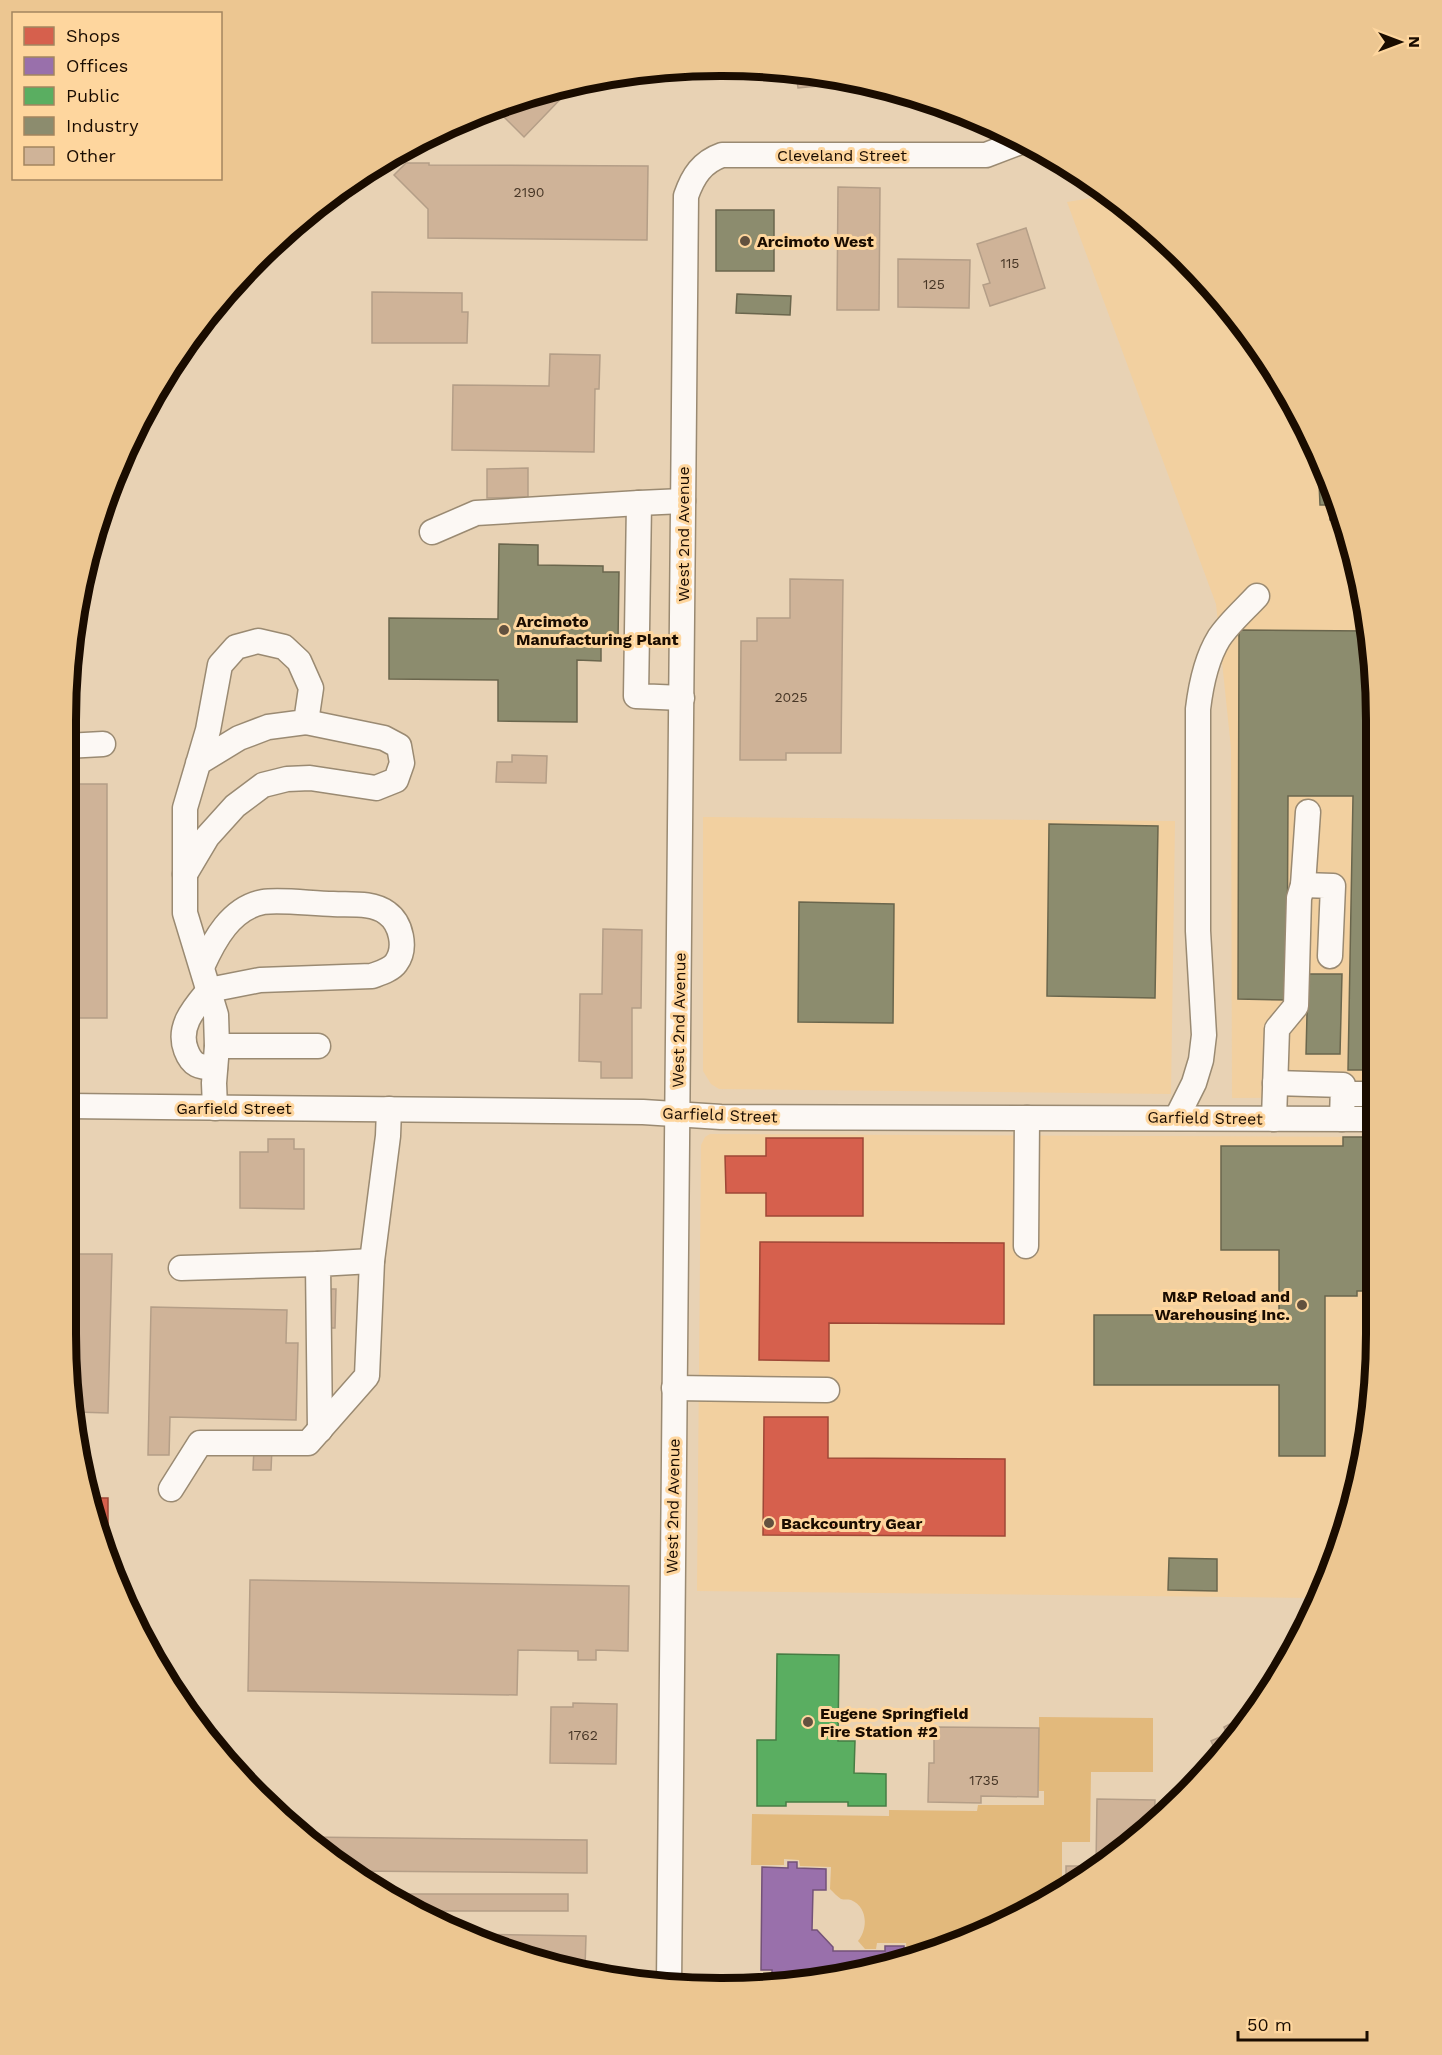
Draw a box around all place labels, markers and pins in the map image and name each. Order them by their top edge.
place label: Arcimoto West [757,232,874,251]
marker: Arcimoto West [738,234,752,248]
place label: Arcimoto Manufacturing Plant [516,612,678,649]
marker: Arcimoto Manufacturing Plant [497,623,511,637]
place label: M&P Reload and Warehousing Inc. [1155,1287,1290,1324]
marker: M&P Reload and Warehousing Inc. [1295,1298,1309,1312]
place label: Backcountry Gear [781,1514,922,1533]
marker: Backcountry Gear [762,1516,776,1530]
place label: Eugene Springfield Fire Station #2 [820,1704,968,1741]
marker: Eugene Springfield Fire Station #2 [801,1715,815,1729]

